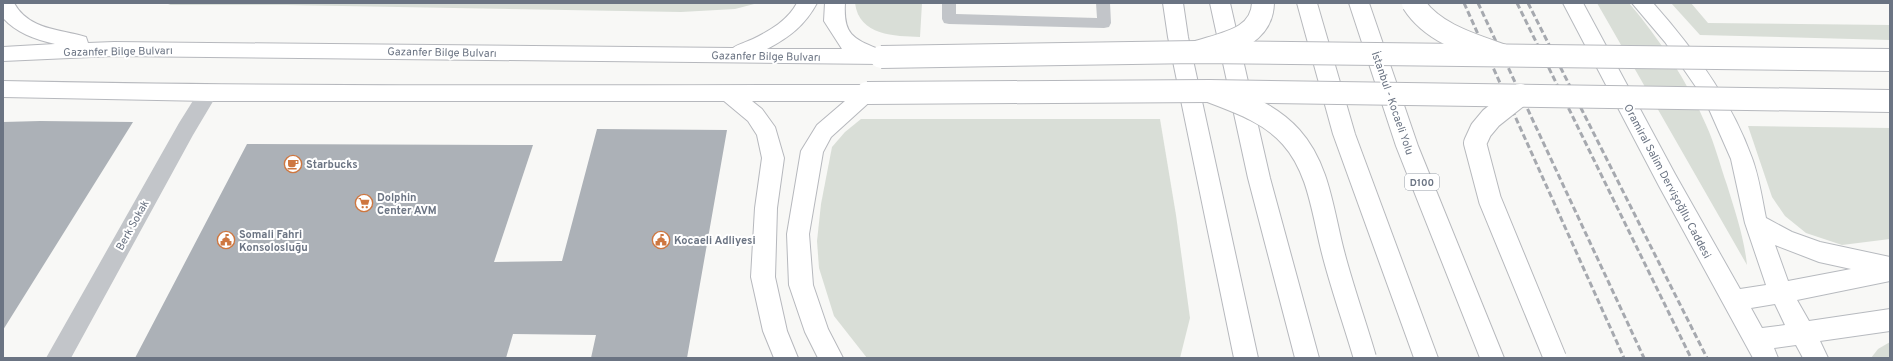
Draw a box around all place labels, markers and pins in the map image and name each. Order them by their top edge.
cafe icon: Starbucks [283,154,303,174]
place label: Starbucks [306,158,358,172]
place label: Dolphin Center AVM [377,191,437,218]
supermarket icon: Dolphin Center AVM [354,193,374,213]
place label: Somali Fahri Konsolosluğu [239,228,308,255]
public building icon: Somali Fahri Konsolosluğu [216,230,236,250]
public building icon: Kocaeli Adliyesi [651,230,671,250]
place label: Kocaeli Adliyesi [674,234,756,248]

